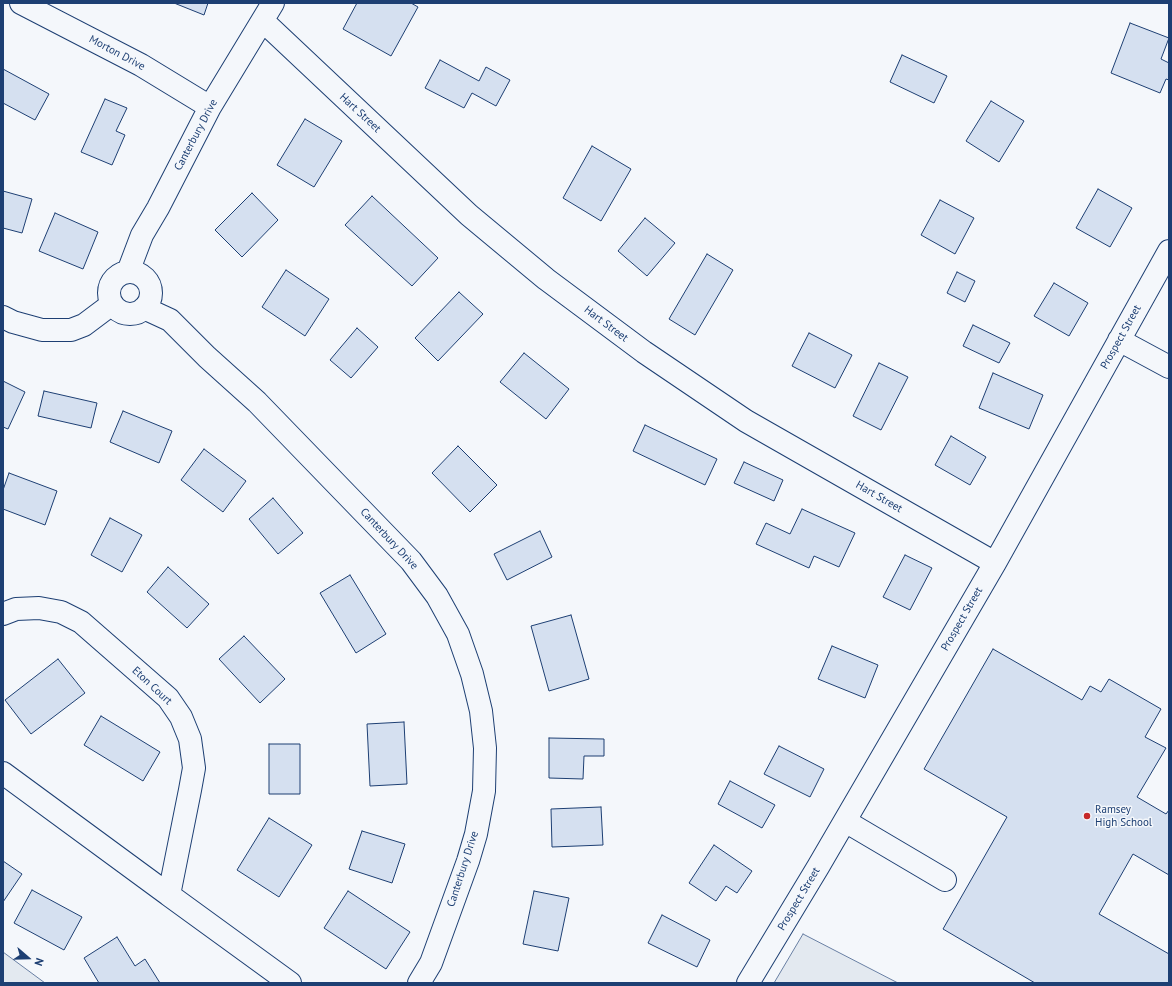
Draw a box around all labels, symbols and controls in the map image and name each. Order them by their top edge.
street label: Morton Drive [87,33,147,73]
street label: Hart Street [337,91,383,135]
street label: Canterbury Drive [172,97,220,173]
street label: Hart Street [581,303,631,345]
street label: Prospect Street [1098,303,1144,371]
street label: Hart Street [853,478,905,516]
street label: Canterbury Drive [357,506,421,572]
street label: Prospect Street [938,585,986,653]
street label: Eton Court [129,664,175,708]
place label: Ramsey High School [1095,803,1152,829]
marker: Ramsey High School [1082,811,1092,821]
street label: Canterbury Drive [445,829,481,909]
street label: Prospect Street [775,865,823,933]
north arrow [8,938,48,978]
text: N [31,956,47,968]

